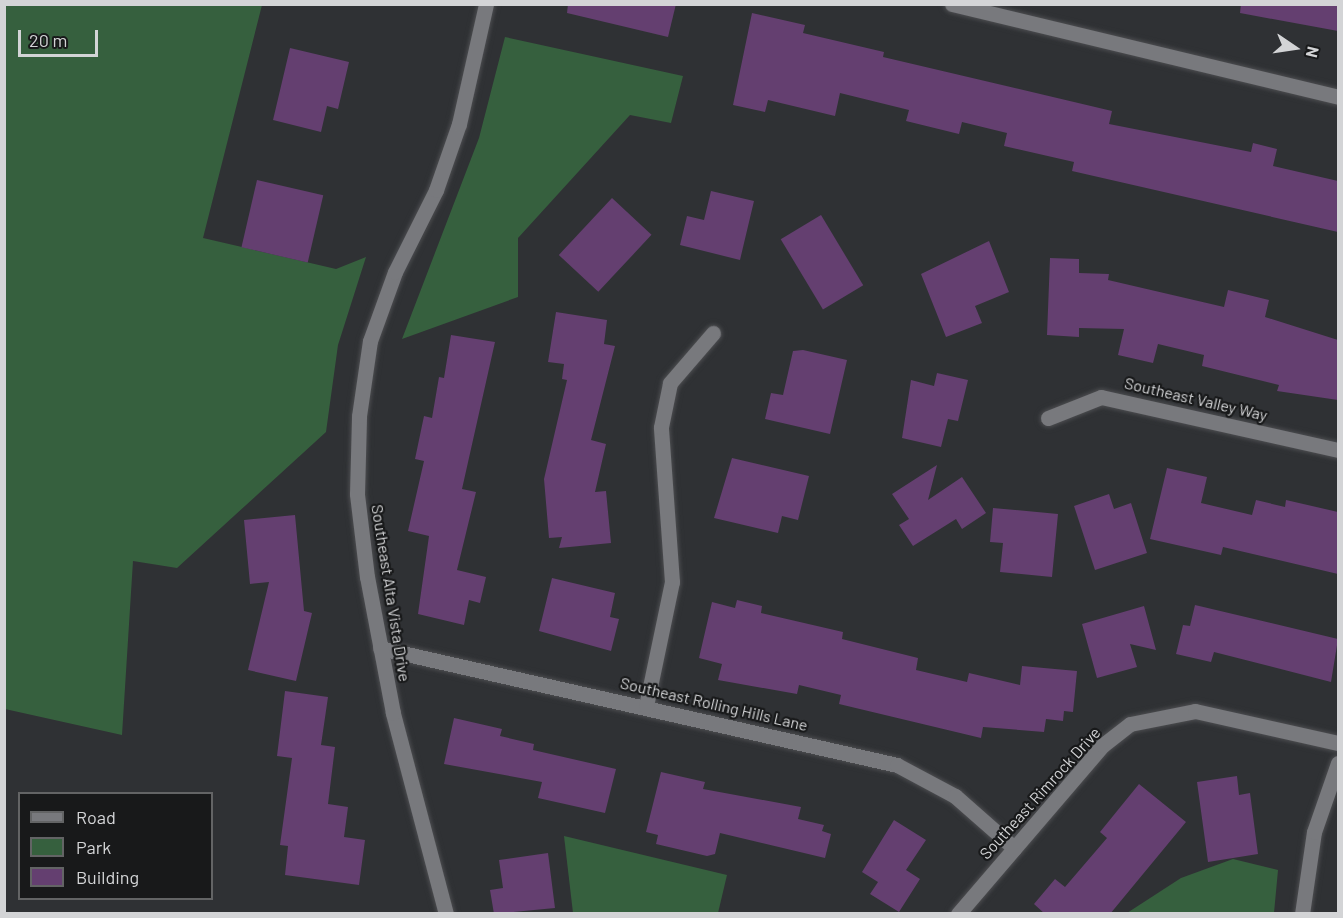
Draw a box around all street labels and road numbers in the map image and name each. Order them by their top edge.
street label: Southeast Valley Way [1123,373,1269,425]
street label: Southeast Alta Vista Drive [368,503,414,683]
street label: Southeast Rolling Hills Lane [618,673,810,735]
street label: Southeast Rimrock Drive [976,723,1104,863]

